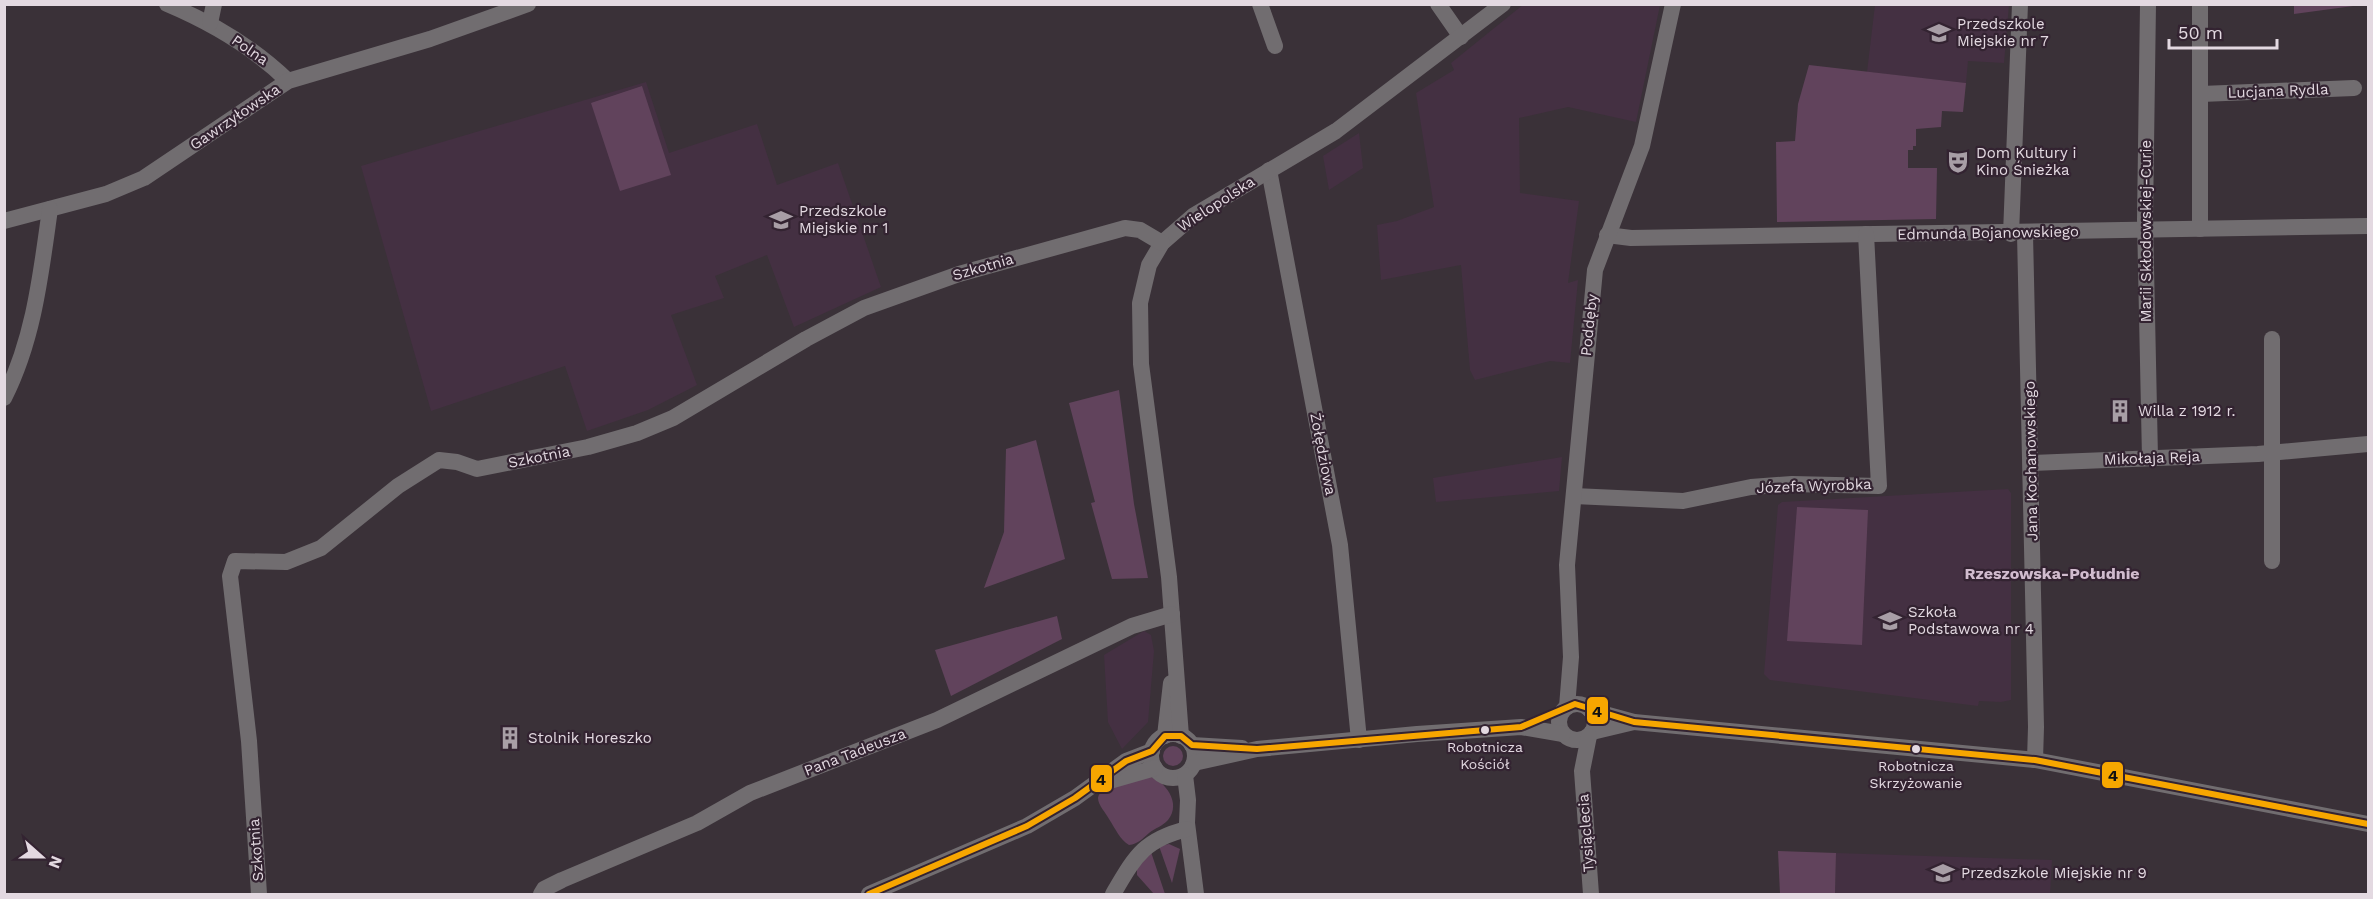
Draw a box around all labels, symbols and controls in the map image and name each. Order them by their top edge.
scale bar [2169,12,2277,50]
place label: Przedszkole Miejskie nr 7 [1957,15,2049,50]
school or university icon: Przedszkole Miejskie nr 7 [1926,20,1952,46]
text: 50 m [2178,22,2223,43]
street label: Polna [228,31,272,69]
street label: Gawrzyłowska [187,80,284,154]
street label: Lucjana Rydla [2227,80,2329,102]
street label: Marii Skłodowskiej-Curie [2137,140,2155,322]
place label: Dom Kultury i Kino Śnieżka [1976,144,2076,179]
theatre icon: Dom Kultury i Kino Śnieżka [1945,149,1971,175]
street label: Wielopolska [1174,172,1258,236]
place label: Przedszkole Miejskie nr 1 [799,202,888,237]
school or university icon: Przedszkole Miejskie nr 1 [768,207,794,233]
street label: Edmunda Bojanowskiego [1897,222,2079,244]
street label: Szkotnia [950,250,1016,284]
street label: Poddęby [1577,293,1601,357]
street label: Jana Kochanowskiego [2021,381,2041,541]
building icon: Willa z 1912 r. [2107,398,2133,424]
place label: Willa z 1912 r. [2138,402,2235,420]
street label: Żołędziowa [1306,411,1340,497]
street label: Szkotnia [507,442,572,472]
street label: Mikołaja Reja [2104,447,2201,469]
street label: Józefa Wyrobka [1756,475,1872,497]
district label: Rzeszowska-Południe [1964,564,2140,583]
place label: Szkoła Podstawowa nr 4 [1908,603,2034,638]
school or university icon: Szkoła Podstawowa nr 4 [1877,608,1903,634]
line badge: 4 [1586,696,1609,725]
text: 4 [1592,702,1602,721]
street label: Pana Tadeusza [802,724,909,780]
marker: Robotnicza Kościół [1479,724,1491,736]
building icon: Stolnik Horeszko [497,725,523,751]
place label: Stolnik Horeszko [528,729,652,747]
place label: Robotnicza Kościół [1447,739,1523,772]
marker: Robotnicza Skrzyżowanie [1910,743,1922,755]
place label: Robotnicza Skrzyżowanie [1870,758,1962,791]
line badge: 4 [2101,761,2124,789]
line badge: 4 [1090,764,1113,793]
text: 4 [2108,766,2118,785]
text: 4 [1096,770,1106,789]
street label: Tysiąclecia [1574,793,1598,873]
street label: Szkotnia [245,818,267,882]
north arrow [12,827,72,887]
text: N [45,853,67,871]
school or university icon: Przedszkole Miejskie nr 9 [1930,860,1956,886]
place label: Przedszkole Miejskie nr 9 [1961,864,2147,882]

